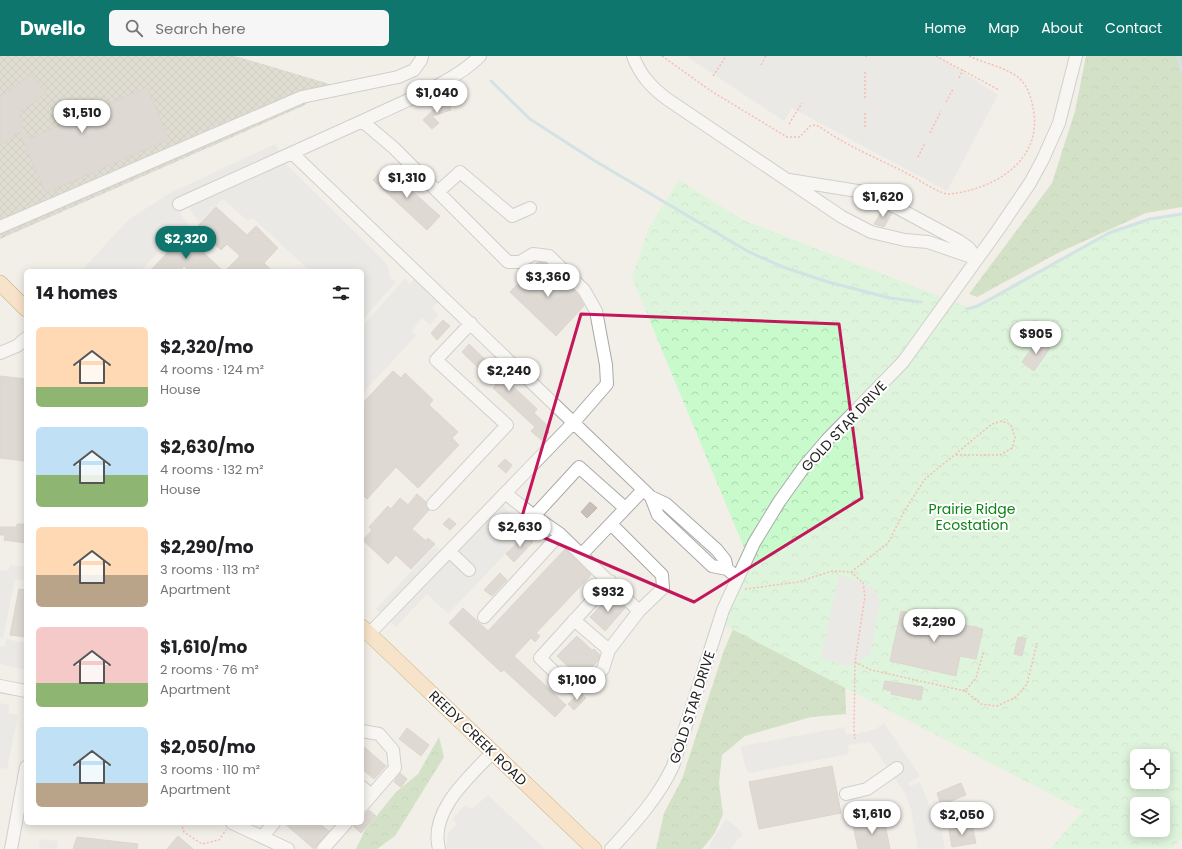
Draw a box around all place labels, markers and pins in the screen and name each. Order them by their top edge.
pin: $1,040 [404,80,470,114]
pin: $1,510 [49,100,115,134]
pin: $1,310 [374,165,440,199]
pin: $1,620 [850,184,916,218]
pin: $2,320 [153,226,219,260]
pin: $3,360 [515,264,581,298]
pin: $905 [1012,321,1060,355]
pin: $2,240 [476,358,542,392]
pin: $2,630 [487,514,553,548]
pin: $932 [584,579,632,613]
pin: $2,290 [901,609,967,643]
pin: $1,100 [544,667,610,701]
pin: $1,610 [839,801,905,835]
pin: $2,050 [929,802,995,836]

